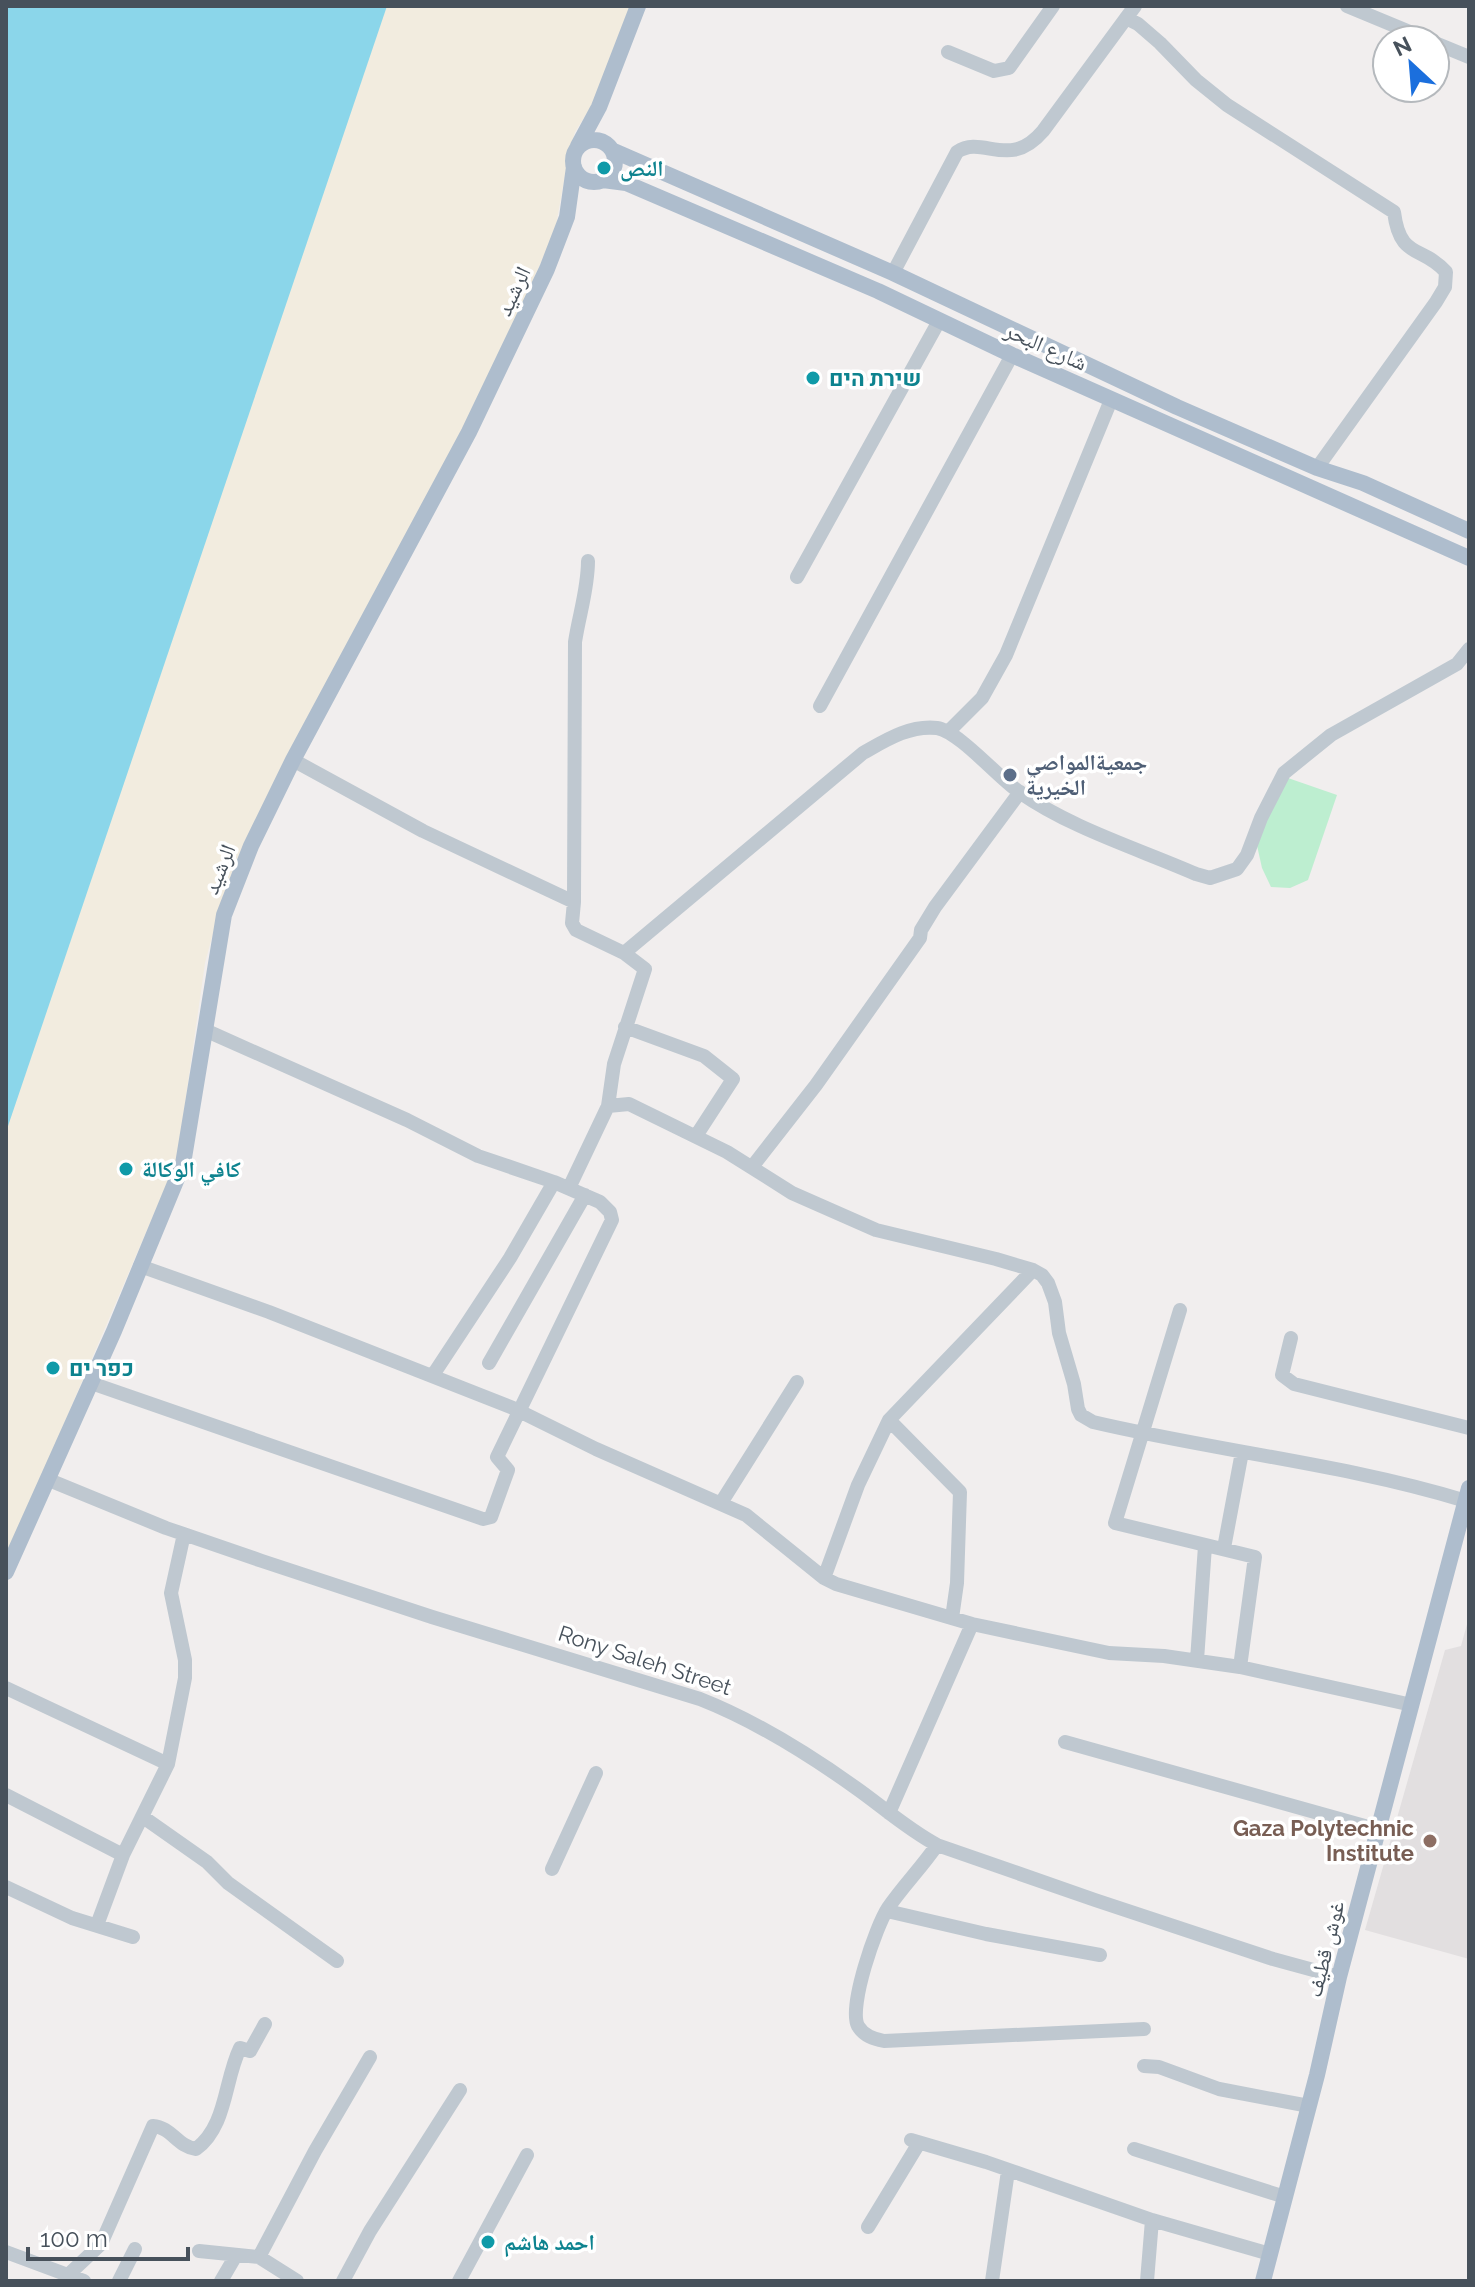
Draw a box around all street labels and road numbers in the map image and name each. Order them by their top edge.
street label: الرشيد [490,262,536,320]
street label: شارع البحر [1000,316,1091,377]
street label: الرشيد [197,840,241,898]
street label: Rony Saleh Street [555,1620,735,1700]
street label: غوش قطيف [1300,1898,1350,2000]

